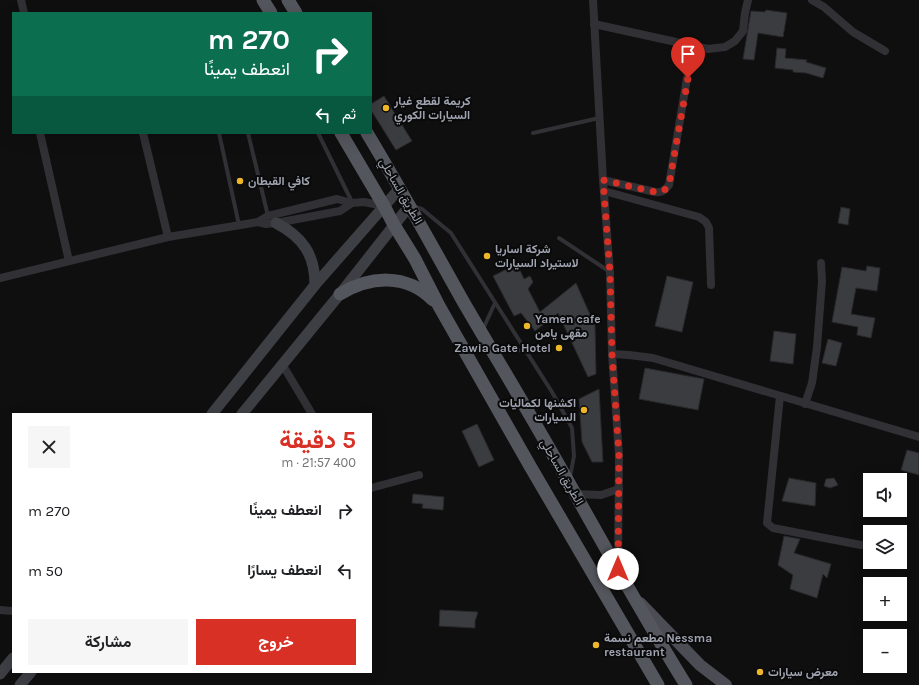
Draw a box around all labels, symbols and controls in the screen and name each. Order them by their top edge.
text: 270 m [208,23,290,56]
icon: right [304,28,356,80]
pin [671,37,705,78]
icon: arrive [677,43,699,65]
text: انعطف يمينًا [204,58,290,80]
place label: كريمة لقطع غيار السيارات الكوري [393,94,471,125]
marker: كريمة لقطع غيار السيارات الكوري [381,103,391,113]
icon: left [312,104,334,126]
text: ثم [342,105,356,123]
street label: الطريق الساحلي [374,155,426,228]
place label: كافي القبطان [248,174,310,191]
marker: كافي القبطان [235,176,245,186]
place label: شركة اساريا لاستيراد السيارات [495,242,579,271]
marker: شركة اساريا لاستيراد السيارات [482,251,492,261]
place label: Yamen cafe مقهى يامن [535,312,601,341]
marker: Yamen cafe مقهى يامن [522,321,532,331]
place label: Zawia Gate Hotel [454,341,551,355]
marker: Zawia Gate Hotel [554,343,564,353]
place label: اكشنها لكماليات السيارات [499,396,576,425]
marker: اكشنها لكماليات السيارات [579,405,589,415]
button: close [28,426,70,468]
text: 5 دقيقة [279,426,356,454]
street label: الطريق الساحلي [535,436,587,509]
text: 400 m · 21:57 [281,455,356,470]
map controls [863,473,907,673]
button: sound [863,473,907,517]
icon: right [334,500,356,522]
text: انعطف يمينًا [249,501,322,519]
text: 270 m [28,502,70,520]
button: layers [863,525,907,569]
position arrow [597,548,639,590]
icon: left [334,560,356,582]
text: انعطف يسارًا [247,561,322,579]
text: 50 m [28,562,63,580]
button: + [863,577,907,621]
button: مشاركة [28,619,188,665]
button: خروج [196,619,356,665]
button: − [863,629,907,673]
place label: مطعم نسمة Nessma restaurant [604,631,712,659]
marker: مطعم نسمة Nessma restaurant [591,640,601,650]
place label: معرض سيارات [768,665,839,680]
marker: معرض سيارات [755,667,765,677]

